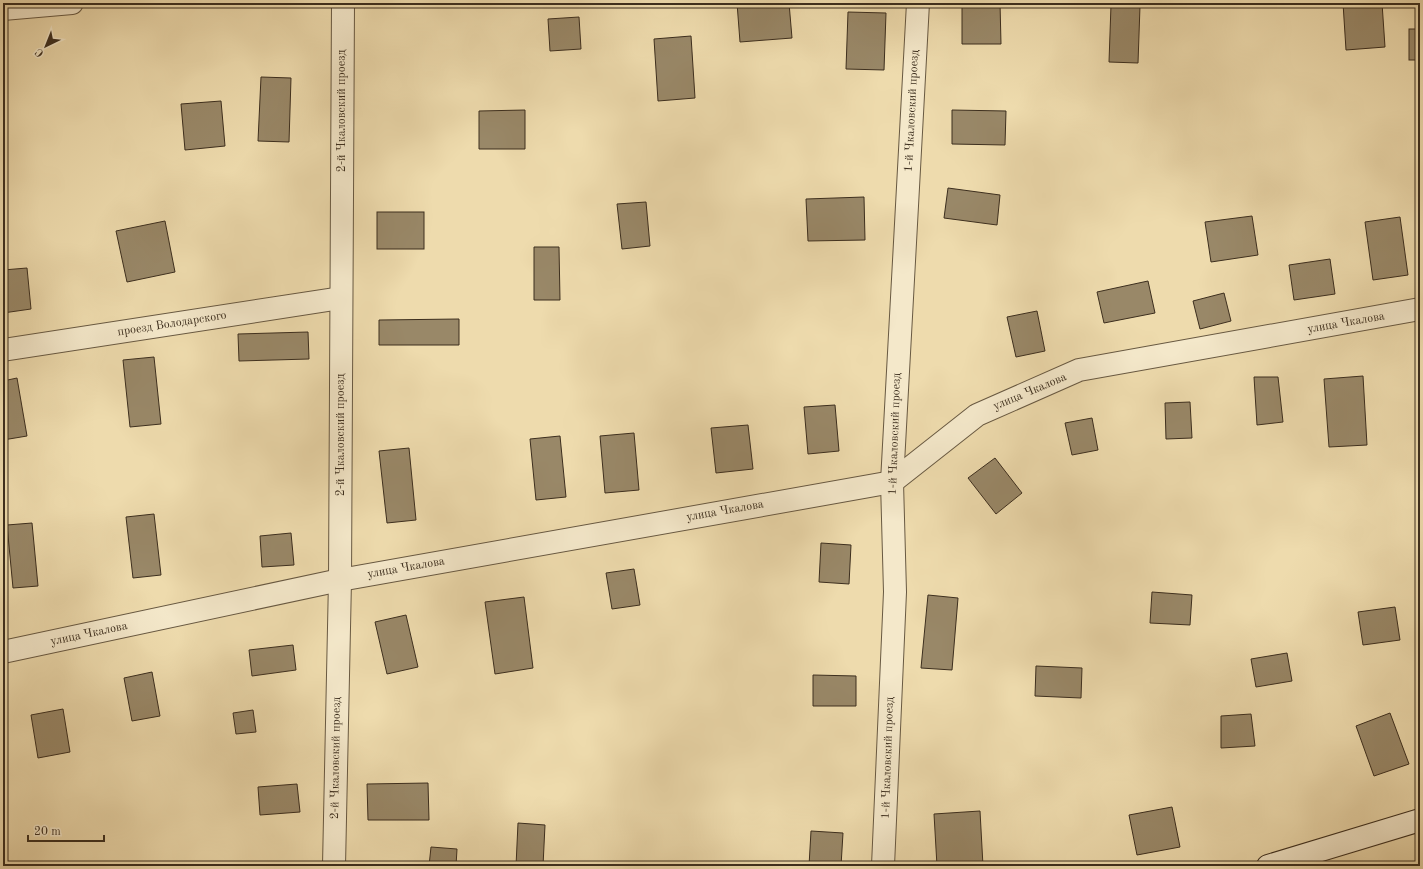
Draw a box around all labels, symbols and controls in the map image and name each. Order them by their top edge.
north arrow [26,26,66,66]
text: С [34,46,47,59]
street label: 1-й Чкаловский проезд [903,49,921,173]
street label: 2-й Чкаловский проезд [336,50,348,172]
street label: проезд Володарского [117,309,228,339]
street label: улица Чкалова [1306,310,1386,336]
street label: улица Чкалова [992,371,1069,413]
street label: 1-й Чкаловский проезд [887,372,903,495]
street label: 2-й Чкаловский проезд [335,374,347,496]
street label: улица Чкалова [685,498,765,524]
street label: улица Чкалова [366,555,446,581]
street label: улица Чкалова [49,620,129,648]
street label: 2-й Чкаловский проезд [329,696,343,819]
street label: 1-й Чкаловский проезд [880,696,896,819]
scale bar [28,817,104,843]
text: 20 m [34,826,61,838]

